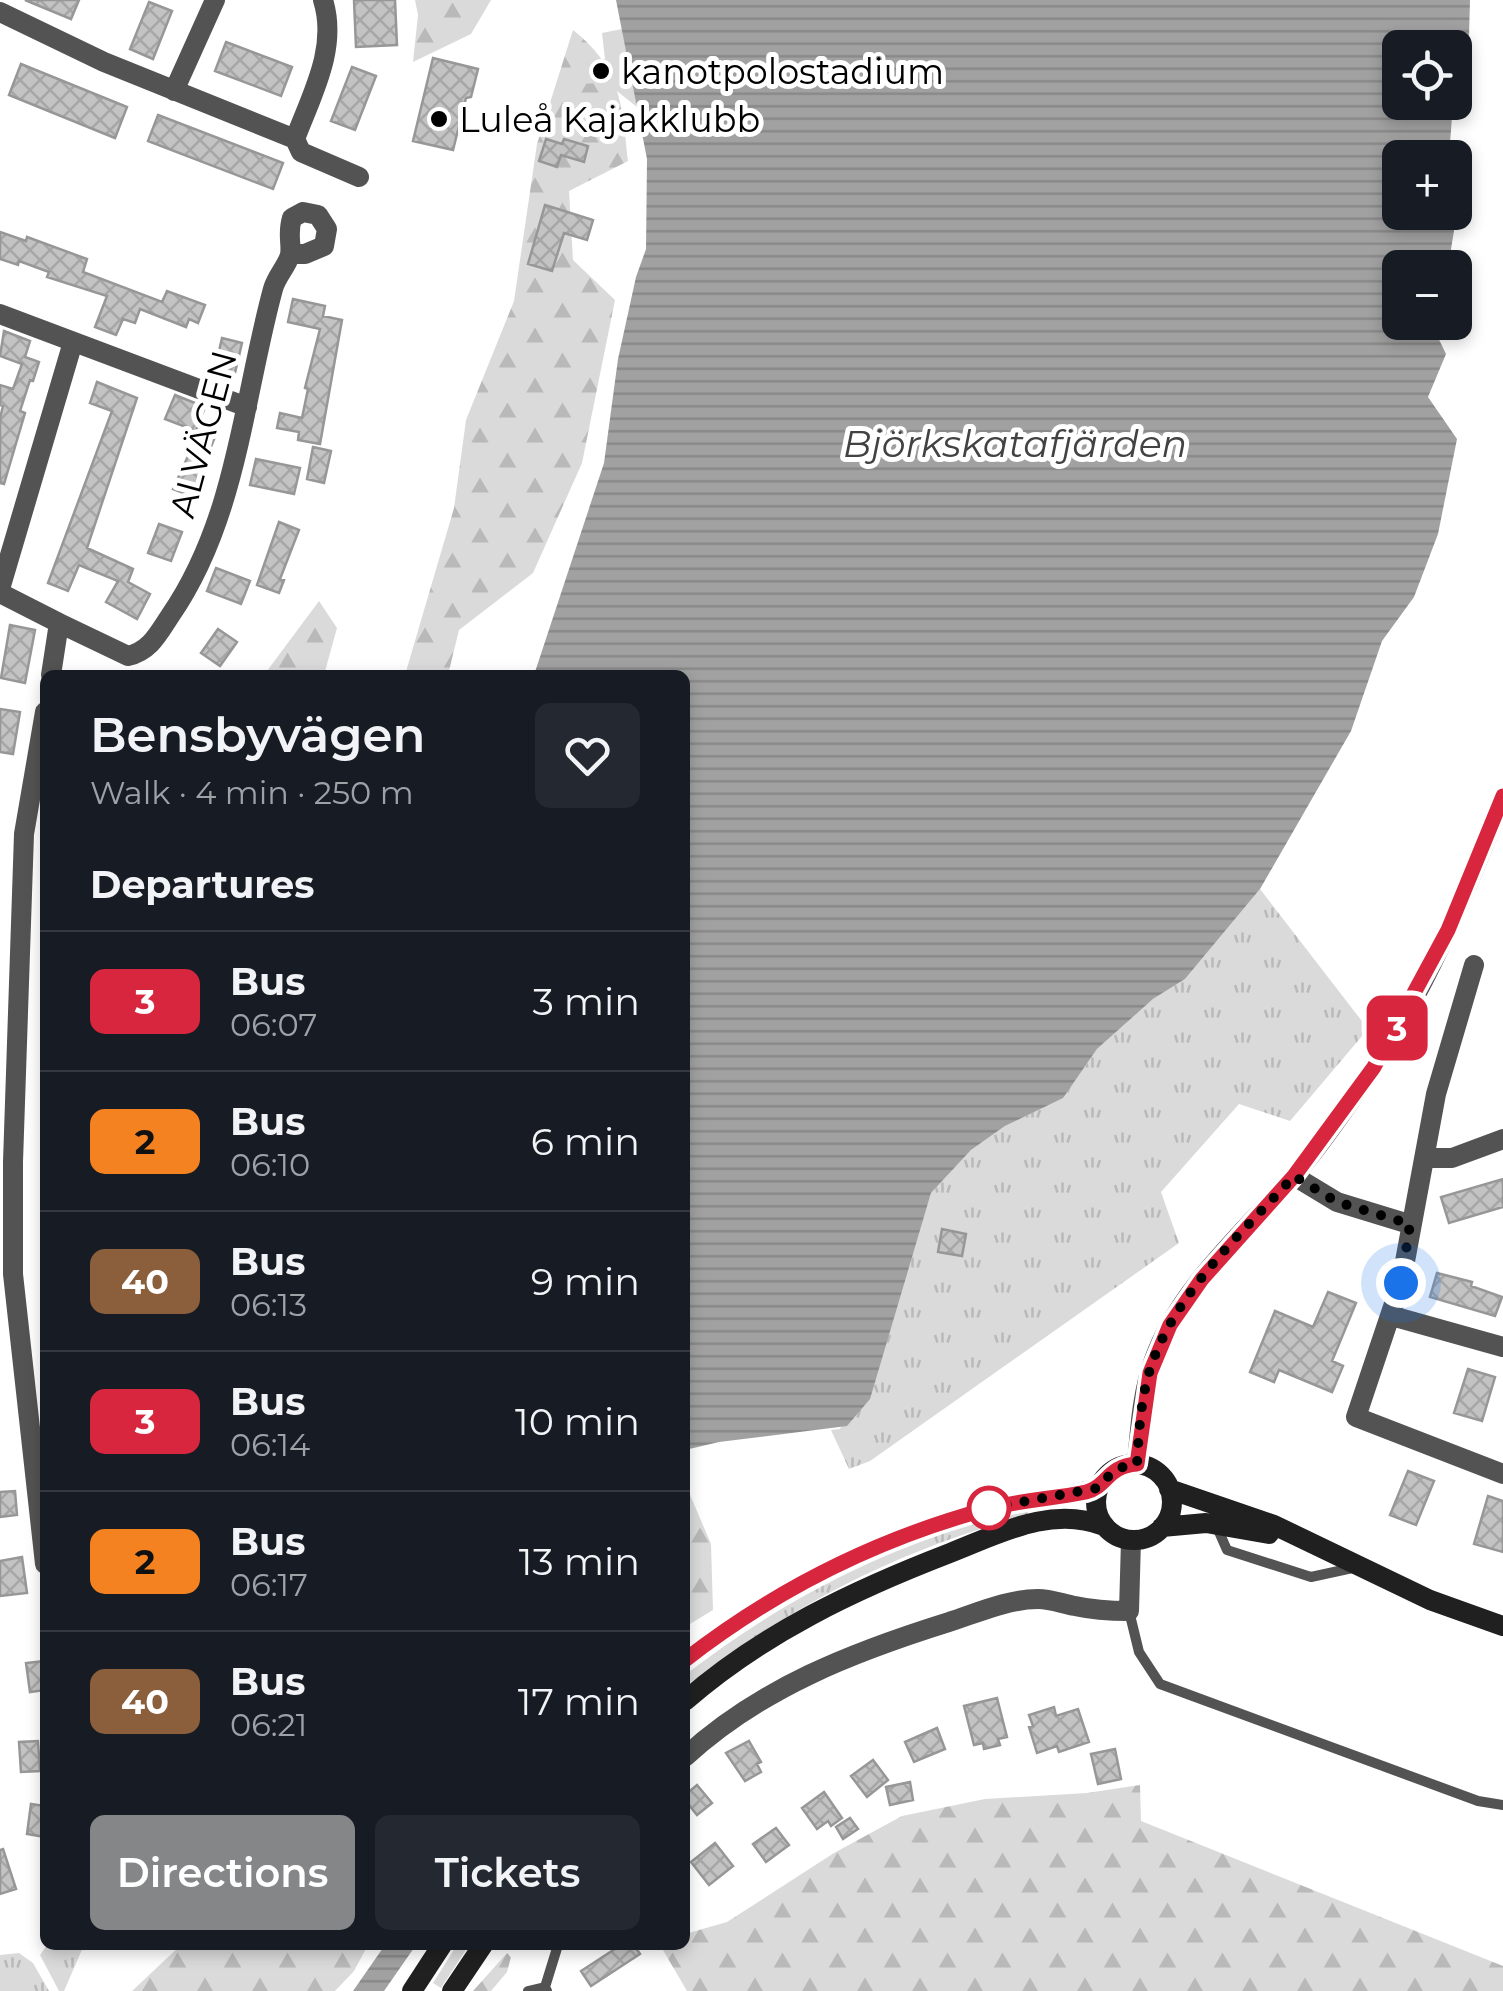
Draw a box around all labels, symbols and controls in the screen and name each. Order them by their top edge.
map controls [1382,30,1472,340]
button: locate [1382,30,1472,120]
place label: kanotpolostadium [621,50,944,93]
marker: kanotpolostadium [590,60,612,82]
place label: Luleå Kajakklubb [459,98,760,141]
marker: Luleå Kajakklubb [428,108,450,130]
button: + [1382,140,1472,230]
button: − [1382,250,1472,340]
street label: ALVÄGEN [160,346,246,522]
water label: Björkskatafjärden [843,420,1187,467]
button: heart [535,703,640,808]
text: Bensbyvägen [90,706,425,764]
text: Walk · 4 min · 250 m [90,773,414,812]
text: Departures [90,861,314,908]
text: Bus [230,958,305,1005]
text: 3 min [532,978,640,1025]
text: 3 [135,980,155,1023]
line badge: 3 [1364,996,1430,1060]
text: 06:07 [230,1005,317,1044]
text: 3 [1387,1007,1407,1050]
text: Bus [230,1098,305,1145]
text: 6 min [531,1118,640,1165]
text: 2 [135,1120,155,1163]
text: 06:10 [230,1145,310,1184]
text: Bus [230,1238,305,1285]
text: 9 min [531,1258,640,1305]
your location [1376,1258,1426,1308]
text: 40 [121,1260,169,1303]
text: 06:13 [230,1285,307,1324]
text: Bus [230,1378,305,1425]
text: 10 min [515,1398,640,1445]
text: 3 [135,1400,155,1443]
text: 06:14 [230,1425,310,1464]
unlabelled marker [968,1487,1010,1529]
text: Bus [230,1518,305,1565]
text: 13 min [519,1538,640,1585]
text: 2 [135,1540,155,1583]
text: 06:17 [230,1565,308,1604]
text: Bus [230,1658,305,1705]
text: 17 min [518,1678,640,1725]
text: 40 [121,1680,169,1723]
text: 06:21 [230,1705,307,1744]
button: Directions [90,1815,355,1930]
button: Tickets [375,1815,640,1930]

